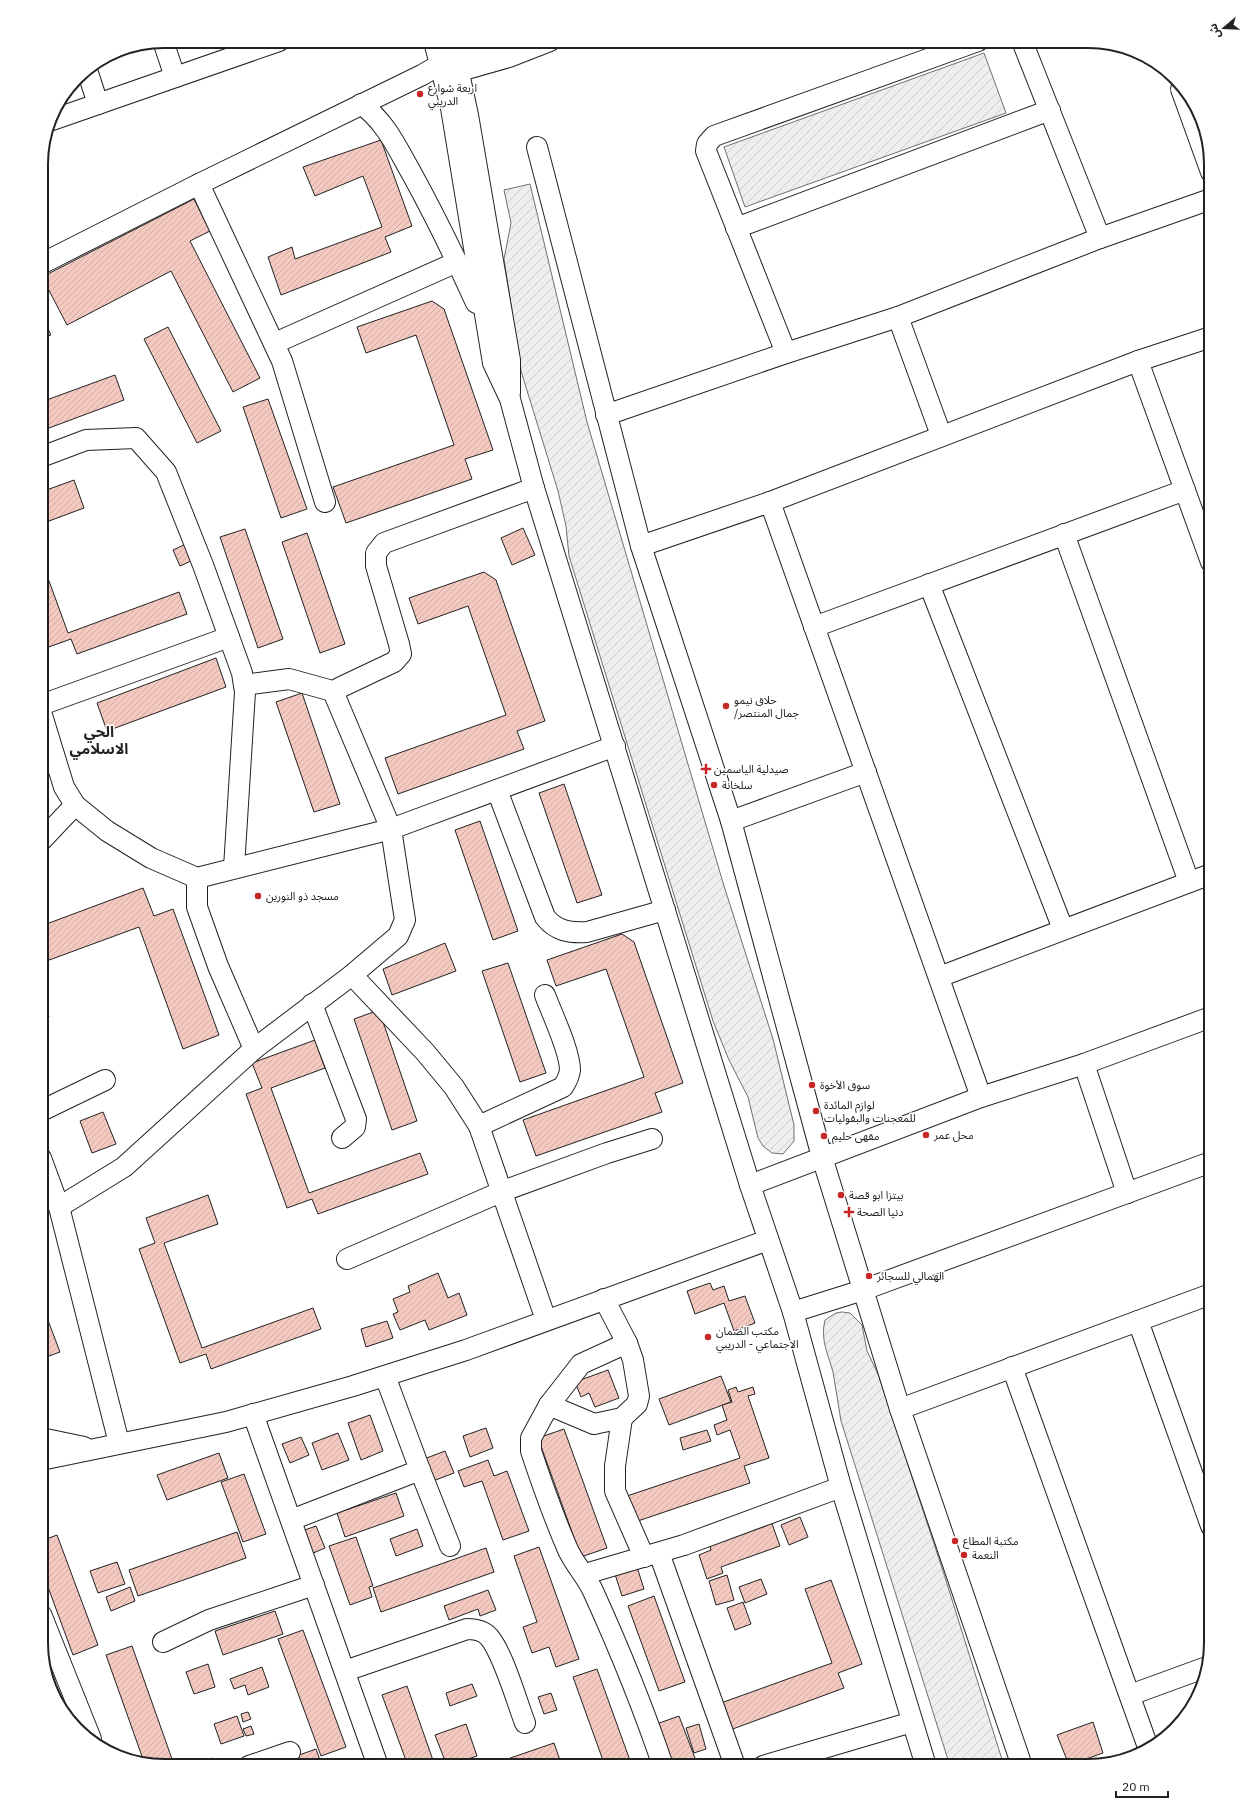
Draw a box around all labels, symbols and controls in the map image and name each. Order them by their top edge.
north arrow [1204,8,1244,48]
text: ش [1205,22,1224,41]
place label: اربعة شوارع الدريبي [428,81,477,111]
marker: اربعة شوارع الدريبي [415,89,425,99]
place label: حلاق نيمو /جمال المنتصر [734,693,800,720]
marker: حلاق نيمو /جمال المنتصر [721,701,731,711]
district label: الحي الاسلامي [70,722,128,760]
place label: صيدلية الياسمين [714,762,789,776]
marker: صيدلية الياسمين [701,764,711,774]
place label: سلخانة [722,778,753,792]
marker: سلخانة [709,780,719,790]
place label: مسجد ذو النورين [266,889,339,903]
marker: مسجد ذو النورين [253,891,263,901]
place label: سوق الأخوة [820,1078,870,1092]
marker: سوق الأخوة [807,1080,817,1090]
place label: لوازم المائدة للمعجنات والبقوليات [824,1098,916,1125]
marker: لوازم المائدة للمعجنات والبقوليات [811,1106,821,1116]
place label: محل عمر [933,1128,974,1142]
place label: مقهى حليم [832,1129,880,1145]
marker: محل عمر [921,1130,931,1140]
marker: مقهى حليم [819,1131,829,1141]
place label: بيتزا ابو قصة [849,1188,904,1202]
marker: بيتزا ابو قصة [836,1190,846,1200]
place label: دنيا الصحة [857,1205,903,1219]
marker: دنيا الصحة [844,1207,854,1217]
place label: الهمالي للسجائر [876,1269,944,1286]
marker: الهمالي للسجائر [864,1271,874,1281]
place label: مكتب الضمان الاجتماعي - الدريبي [716,1324,799,1354]
marker: مكتب الضمان الاجتماعي - الدريبي [703,1332,713,1342]
place label: مكتبة المطاع [963,1534,1019,1549]
marker: مكتبة المطاع [950,1536,960,1546]
place label: النعمة [972,1548,999,1562]
marker: النعمة [959,1550,969,1560]
scale bar [1116,1773,1168,1799]
text: 20 m [1122,1779,1150,1794]

